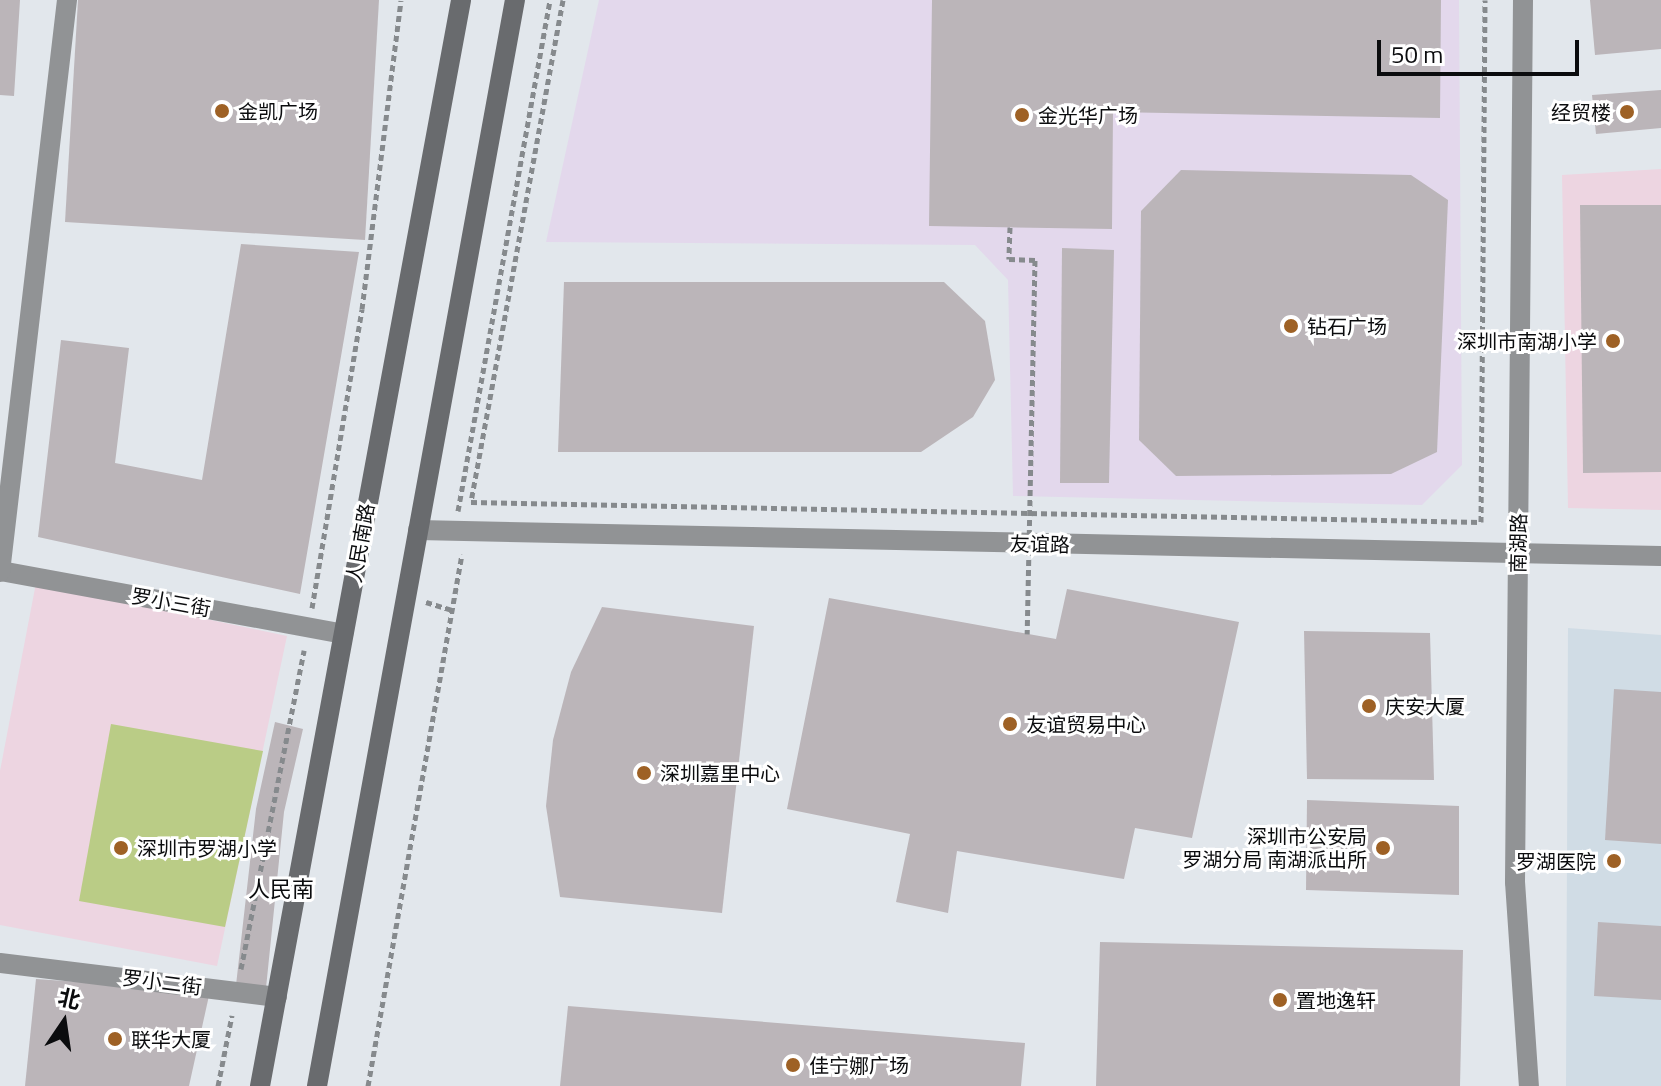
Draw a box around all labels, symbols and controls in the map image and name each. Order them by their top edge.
scale bar [1381,24,1583,74]
text: 50 m [1391,36,1443,72]
place label: 金凯广场 [238,99,318,123]
place label: 经贸楼 [1551,100,1611,124]
marker: 金凯广场 [213,102,231,120]
place label: 金光华广场 [1038,103,1138,127]
marker: 经贸楼 [1618,103,1636,121]
marker: 金光华广场 [1013,106,1031,124]
place label: 钻石广场 [1307,314,1387,338]
marker: 钻石广场 [1282,317,1300,335]
place label: 深圳市南湖小学 [1457,329,1597,353]
marker: 深圳市南湖小学 [1604,332,1622,350]
street label: 人民南路 [341,502,379,584]
street label: 南湖路 [1505,513,1531,573]
street label: 友谊路 [1010,531,1070,557]
street label: 罗小三街 [130,583,212,621]
place label: 庆安大厦 [1385,694,1465,718]
marker: 庆安大厦 [1360,697,1378,715]
place label: 友谊贸易中心 [1026,712,1146,736]
marker: 友谊贸易中心 [1001,715,1019,733]
place label: 深圳嘉里中心 [660,761,780,785]
marker: 深圳嘉里中心 [635,764,653,782]
place label: 深圳市公安局 罗湖分局 南湖派出所 [1183,824,1367,871]
place label: 深圳市罗湖小学 [137,836,277,860]
marker: 深圳市罗湖小学 [112,839,130,857]
marker: 深圳市公安局 罗湖分局 南湖派出所 [1374,839,1392,857]
place label: 罗湖医院 [1516,849,1596,873]
marker: 罗湖医院 [1603,850,1625,872]
district label: 人民南 [248,877,314,903]
street label: 罗小二街 [121,965,203,999]
text: 北 [55,980,84,1018]
north arrow [24,982,104,1062]
place label: 置地逸轩 [1296,988,1376,1012]
marker: 置地逸轩 [1271,991,1289,1009]
place label: 联华大厦 [131,1027,211,1051]
marker: 联华大厦 [106,1030,124,1048]
place label: 佳宁娜广场 [809,1053,909,1077]
marker: 佳宁娜广场 [784,1056,802,1074]

